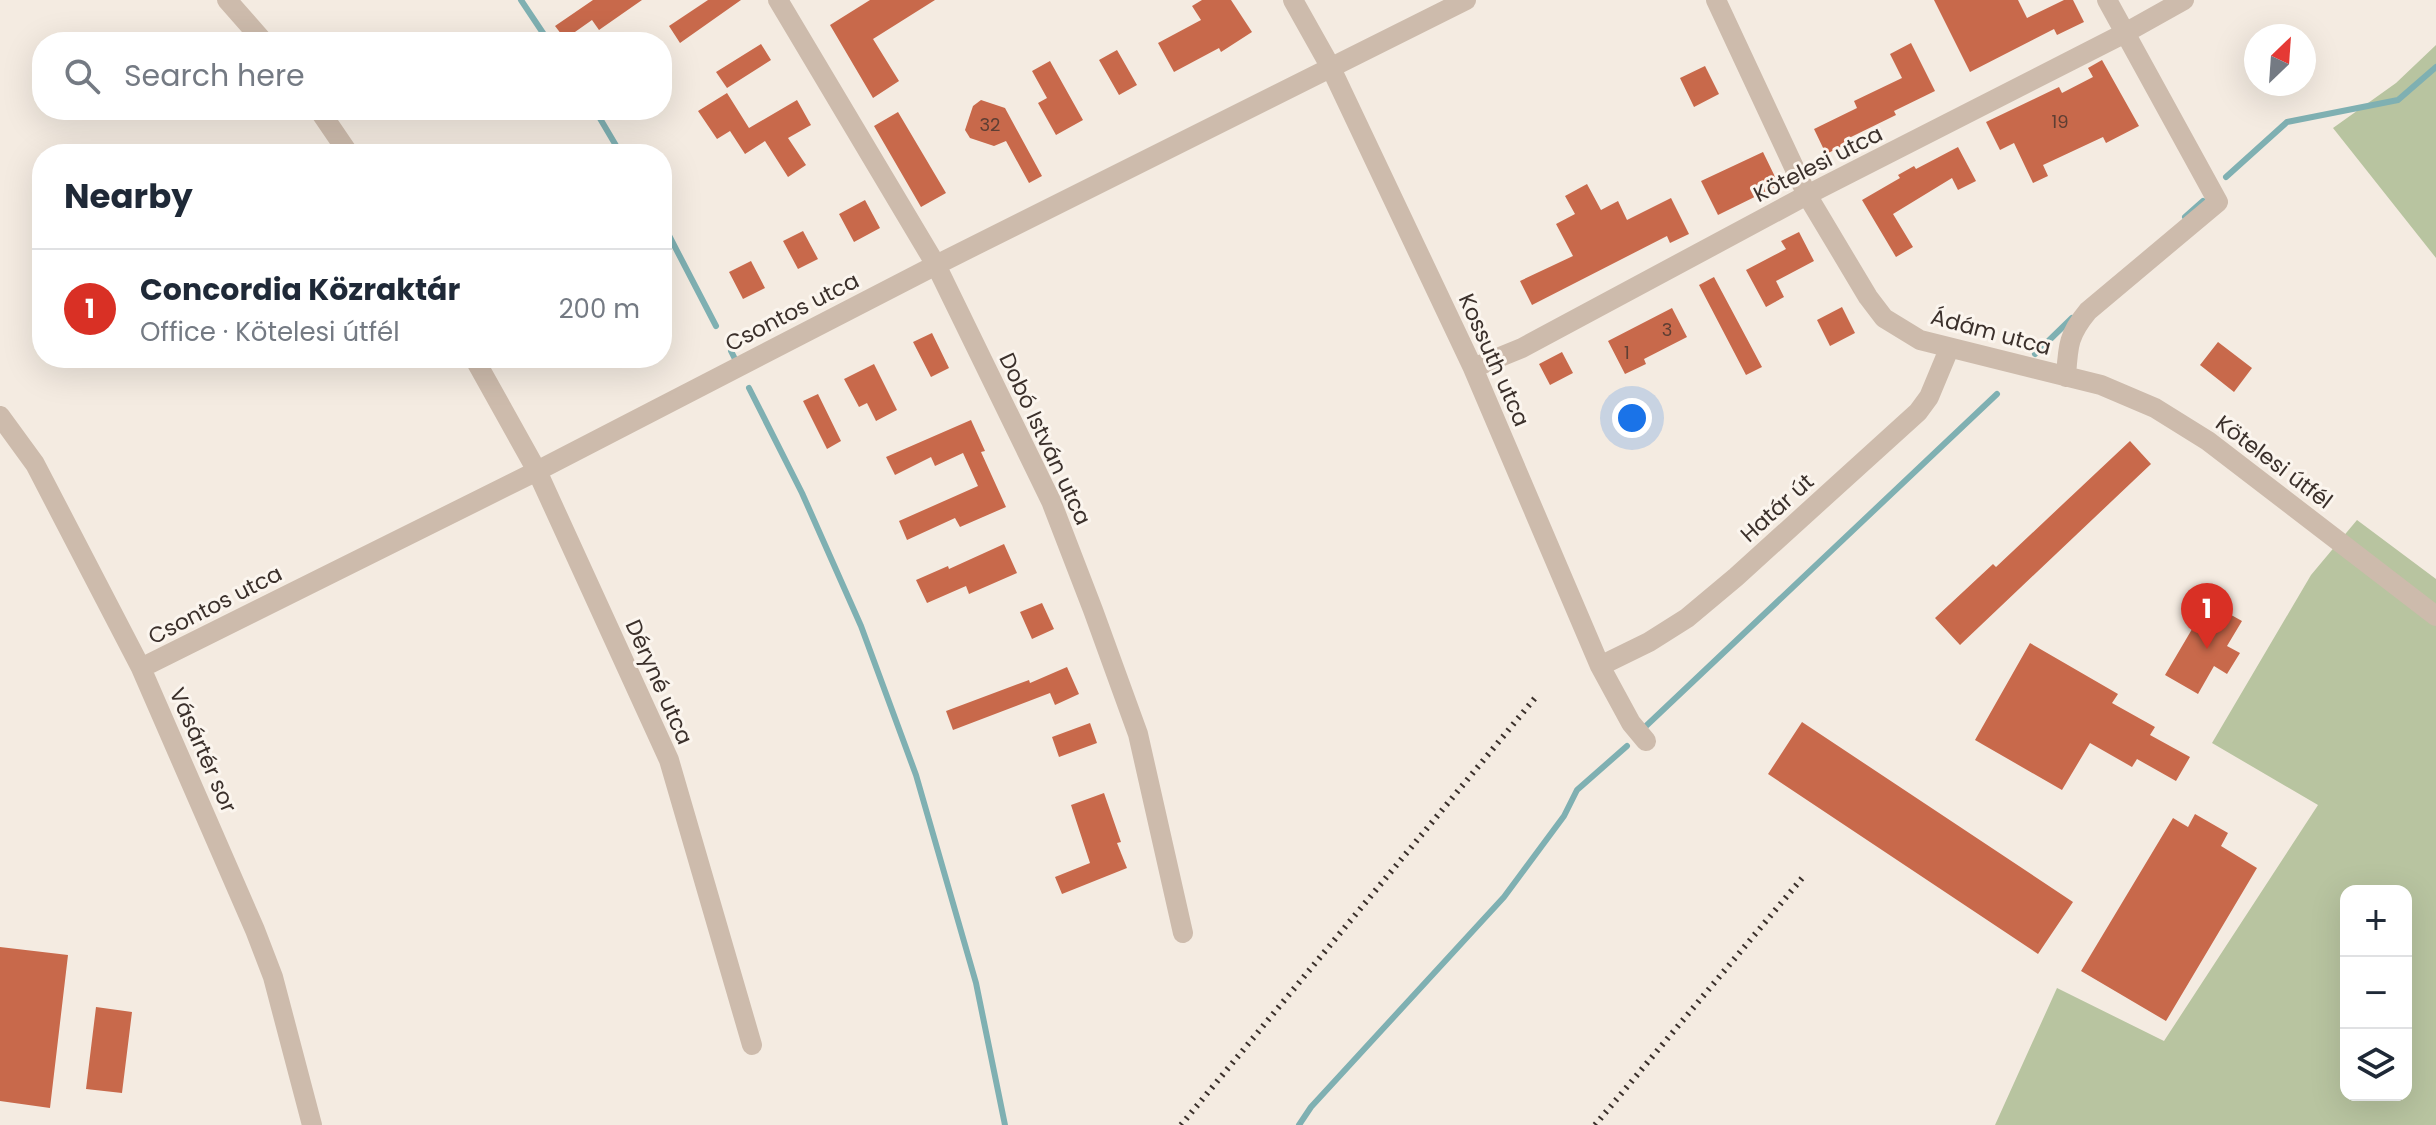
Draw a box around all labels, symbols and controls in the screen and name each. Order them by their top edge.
north arrow [2244,24,2316,96]
search box [32,32,672,120]
icon: search [60,54,104,98]
text: Search here [124,54,305,97]
house number: 19 [2051,109,2069,134]
house number: 32 [980,112,1000,137]
street label: Kötelesi utca [1748,118,1888,210]
text: Nearby [64,172,193,220]
street label: Csontos utca [720,265,864,359]
text: Concordia Közraktár [140,268,460,311]
street label: Kossuth utca [1451,289,1537,431]
text: 1 [85,291,95,327]
text: 200 m [559,291,640,327]
street label: Ádám utca [1927,301,2055,363]
text: Office · Kötelesi útfél [140,314,400,350]
house number: 3 [1662,317,1672,342]
house number: 1 [1624,340,1630,365]
street label: Dobó István utca [991,348,1099,530]
your location [1612,398,1652,438]
street label: Kötelesi útfél [2209,408,2339,516]
street label: Határ út [1734,467,1820,549]
street label: Csontos utca [143,558,287,652]
pin: 1 [2181,583,2233,649]
street label: Déryné utca [618,615,700,749]
street label: Vásártér sor [162,683,244,817]
map controls [2340,885,2412,1101]
button: + [2340,885,2412,957]
button: − [2340,957,2412,1029]
button: layers [2340,1029,2412,1101]

